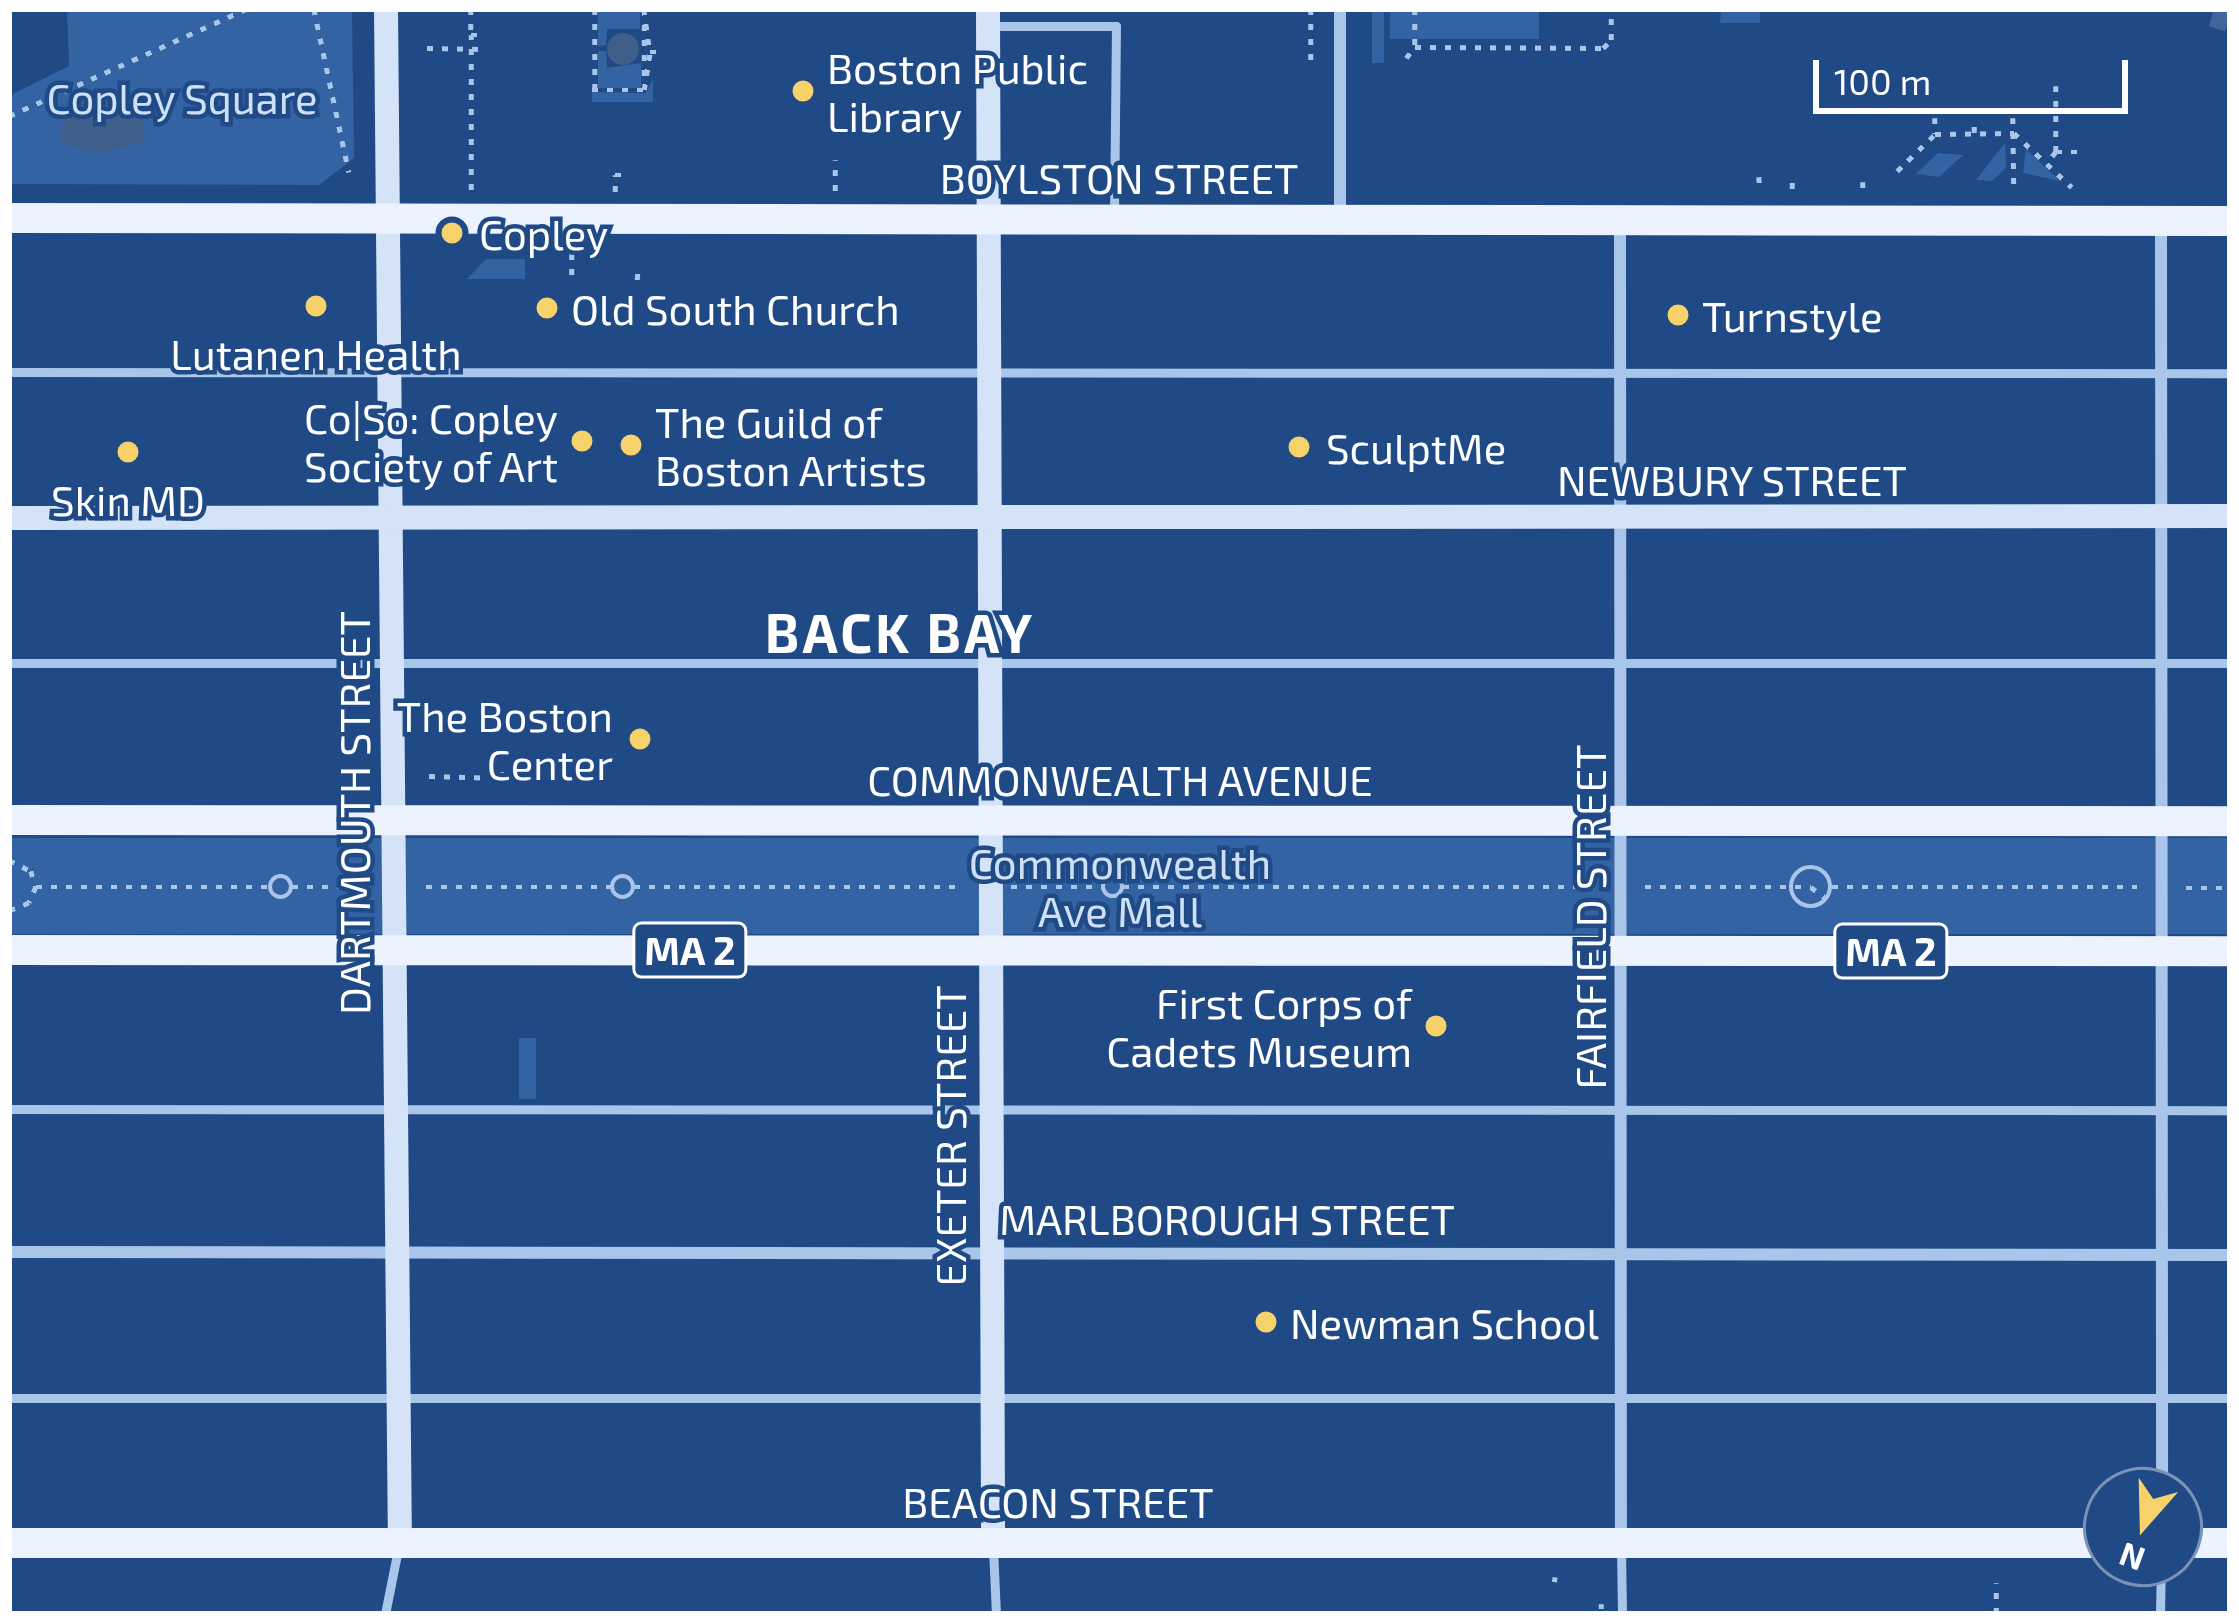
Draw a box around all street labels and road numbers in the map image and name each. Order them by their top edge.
street label: BOYLSTON STREET [940,152,1298,202]
street label: NEWBURY STREET [1556,454,1908,504]
street label: DARTMOUTH STREET [328,611,378,1015]
street label: FAIRFIELD STREET [1564,745,1614,1089]
street label: COMMONWEALTH AVENUE [867,754,1373,804]
road number: MA 2 [630,917,750,983]
road number: MA 2 [1831,918,1951,984]
street label: EXETER STREET [924,985,974,1287]
street label: MARLBOROUGH STREET [999,1193,1455,1243]
street label: BEACON STREET [902,1476,1214,1526]

